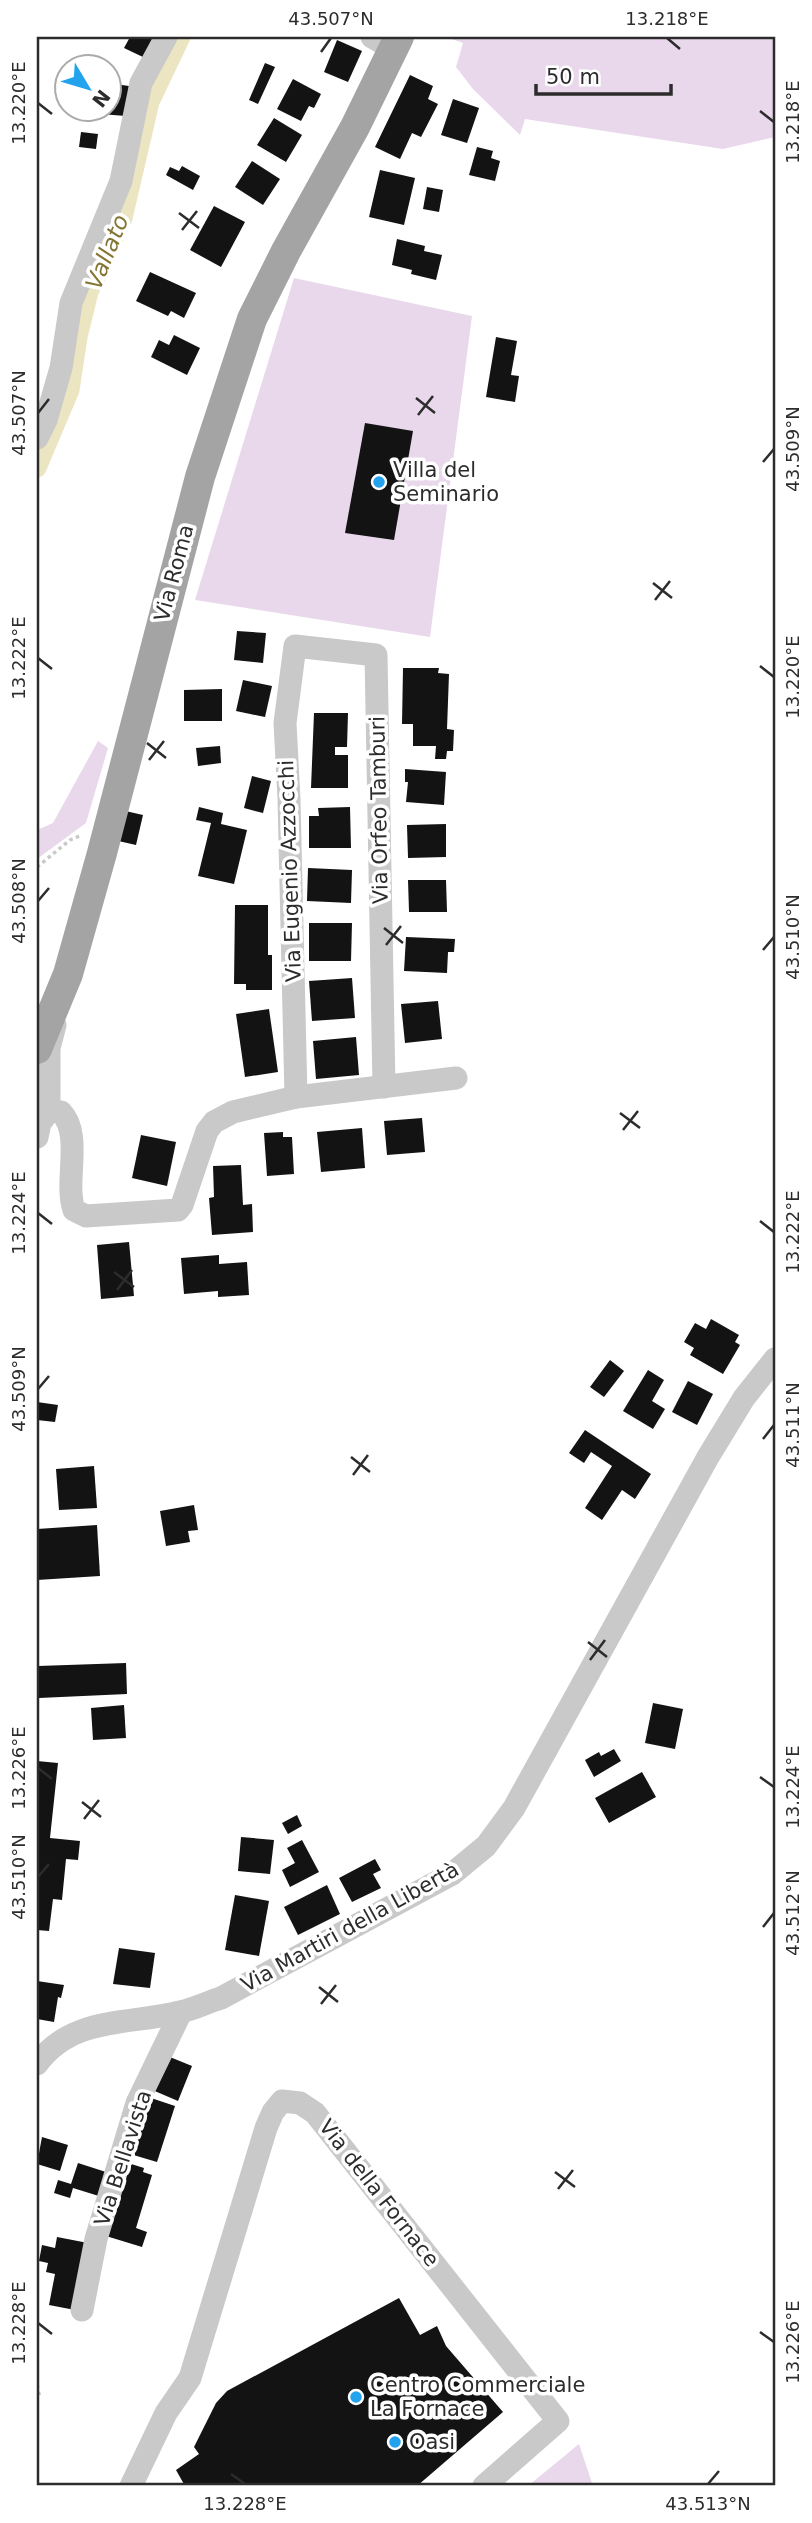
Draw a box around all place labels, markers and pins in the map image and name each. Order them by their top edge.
place label: Villa del Seminario [393,458,499,506]
marker: Villa del Seminario [371,474,387,490]
place label: Centro Commerciale La Fornace [370,2373,585,2421]
marker: Centro Commerciale La Fornace [348,2389,364,2405]
place label: Oasi [409,2430,455,2454]
marker: Oasi [387,2434,403,2450]

